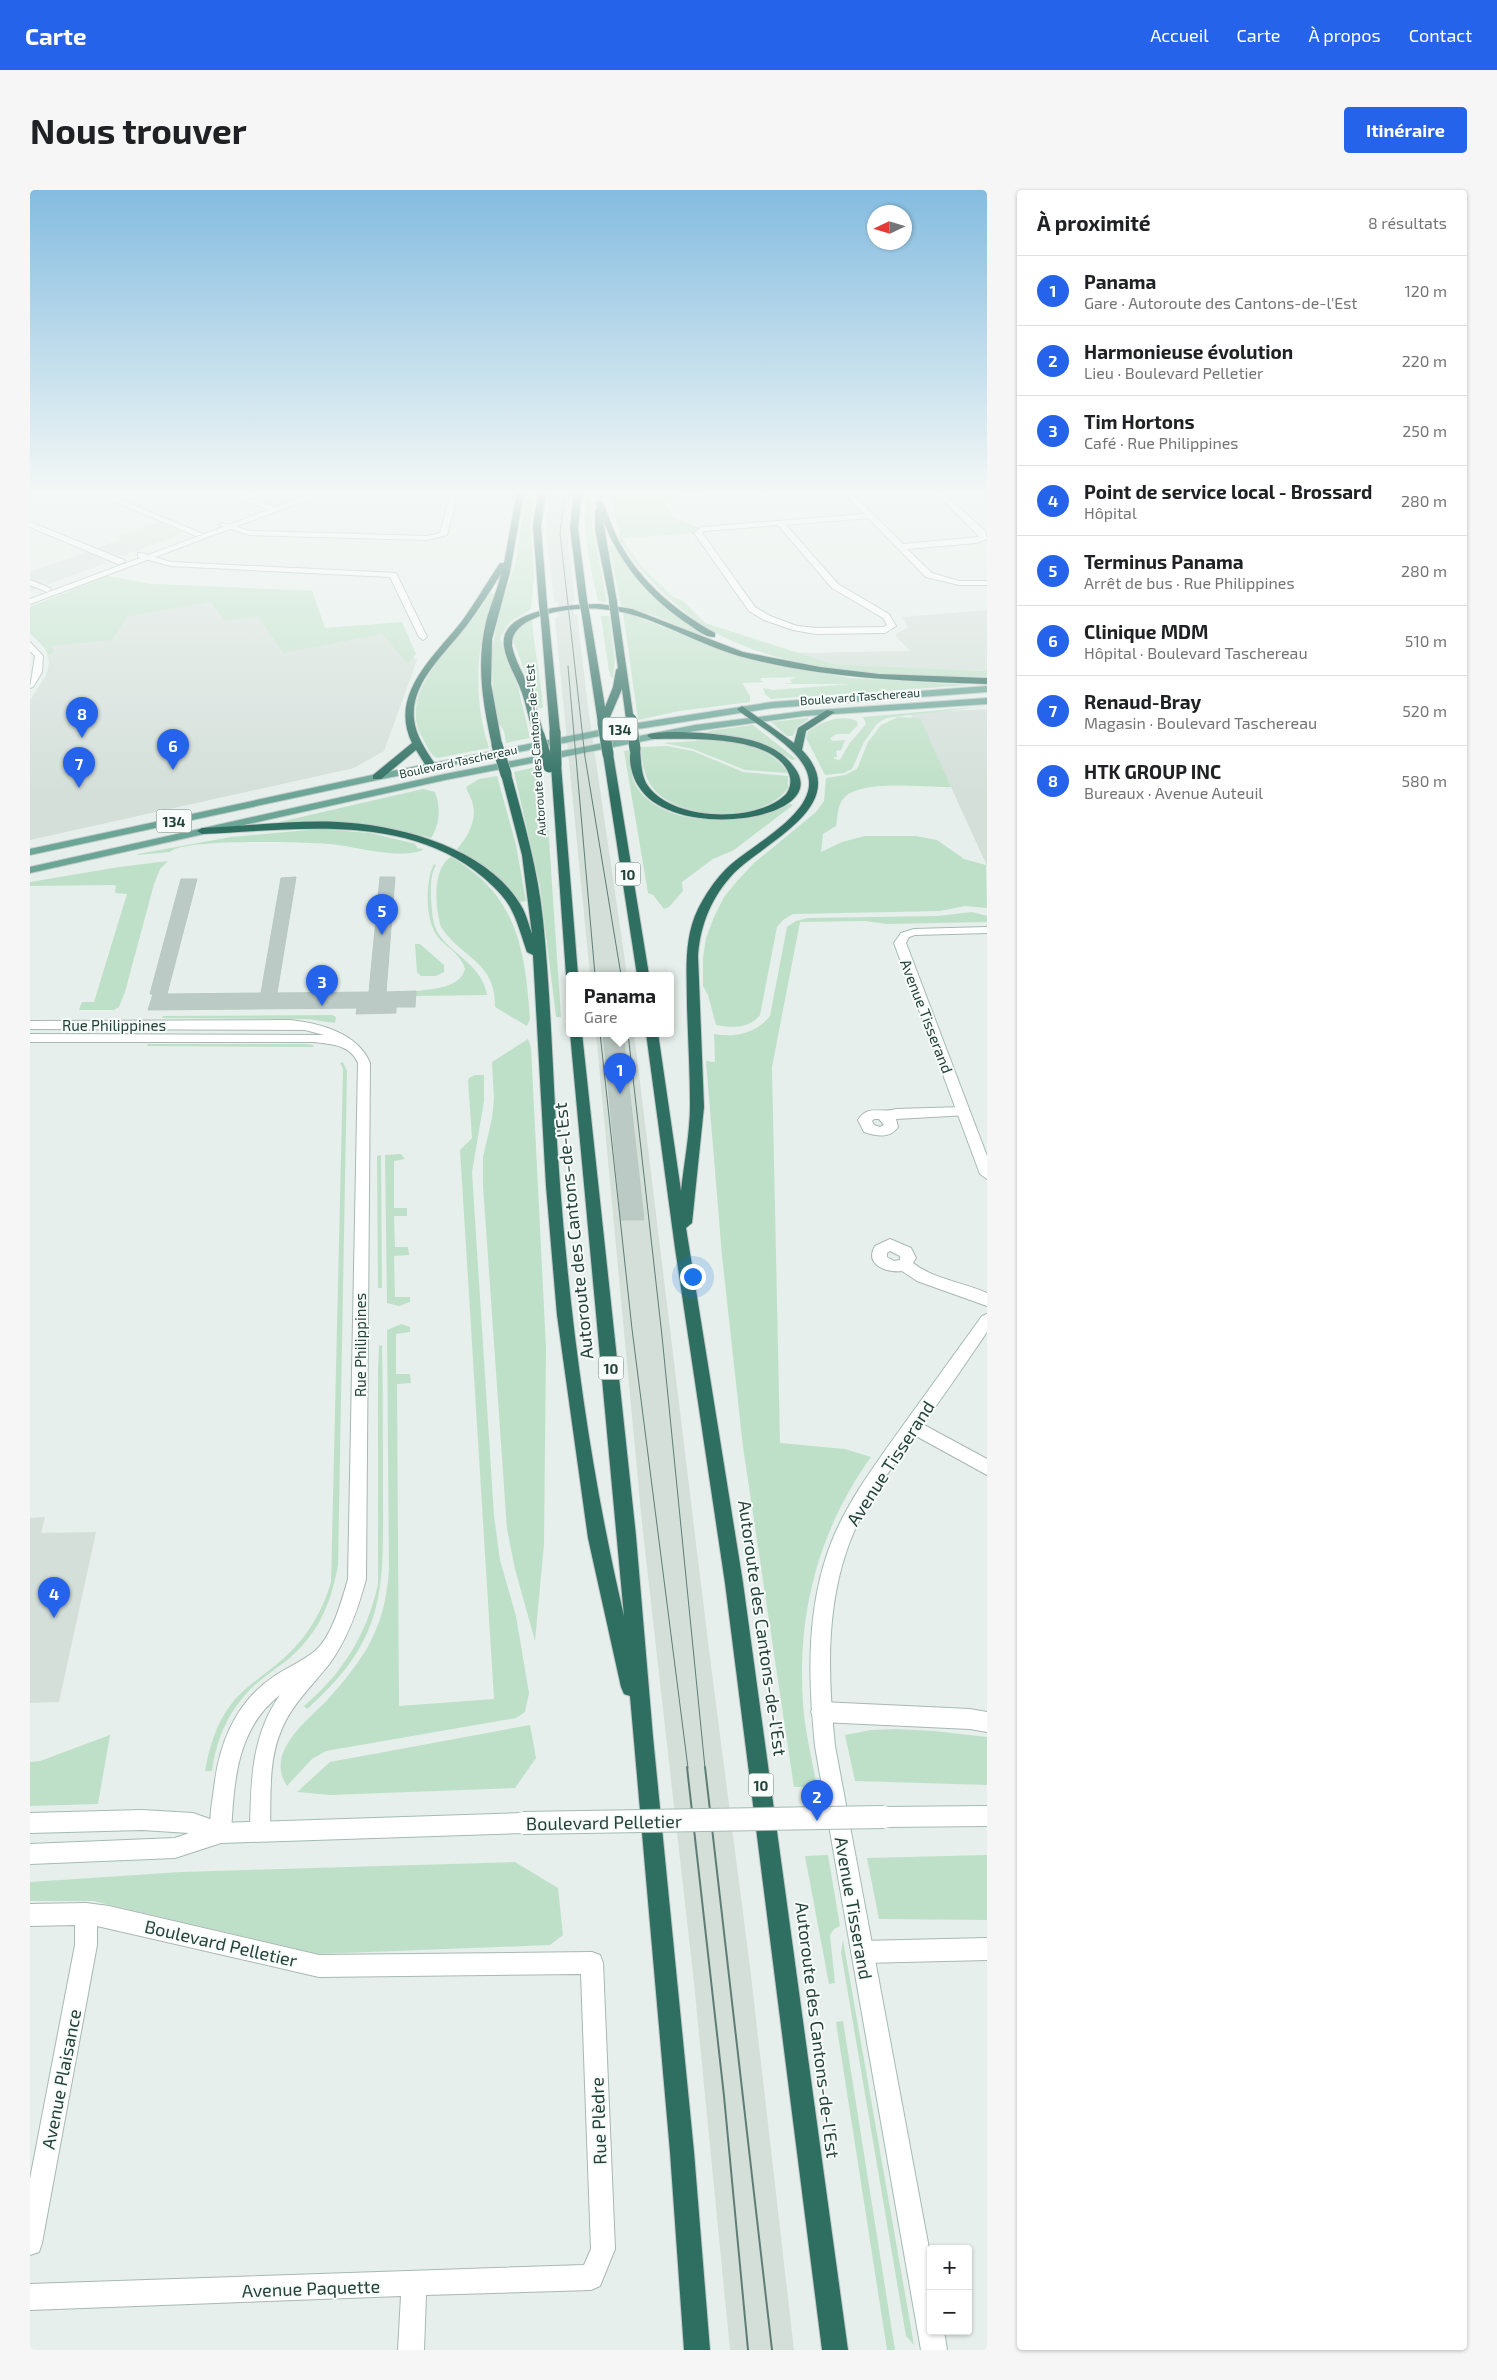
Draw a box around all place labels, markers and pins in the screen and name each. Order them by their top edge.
pin: 8 [66,697,98,738]
pin: 6 [157,729,189,770]
pin: 7 [63,747,95,788]
pin: 5 [366,894,398,935]
pin: 3 [306,965,338,1006]
pin: 1 [604,1053,636,1094]
pin: 4 [38,1577,70,1618]
pin: 2 [801,1780,833,1821]

